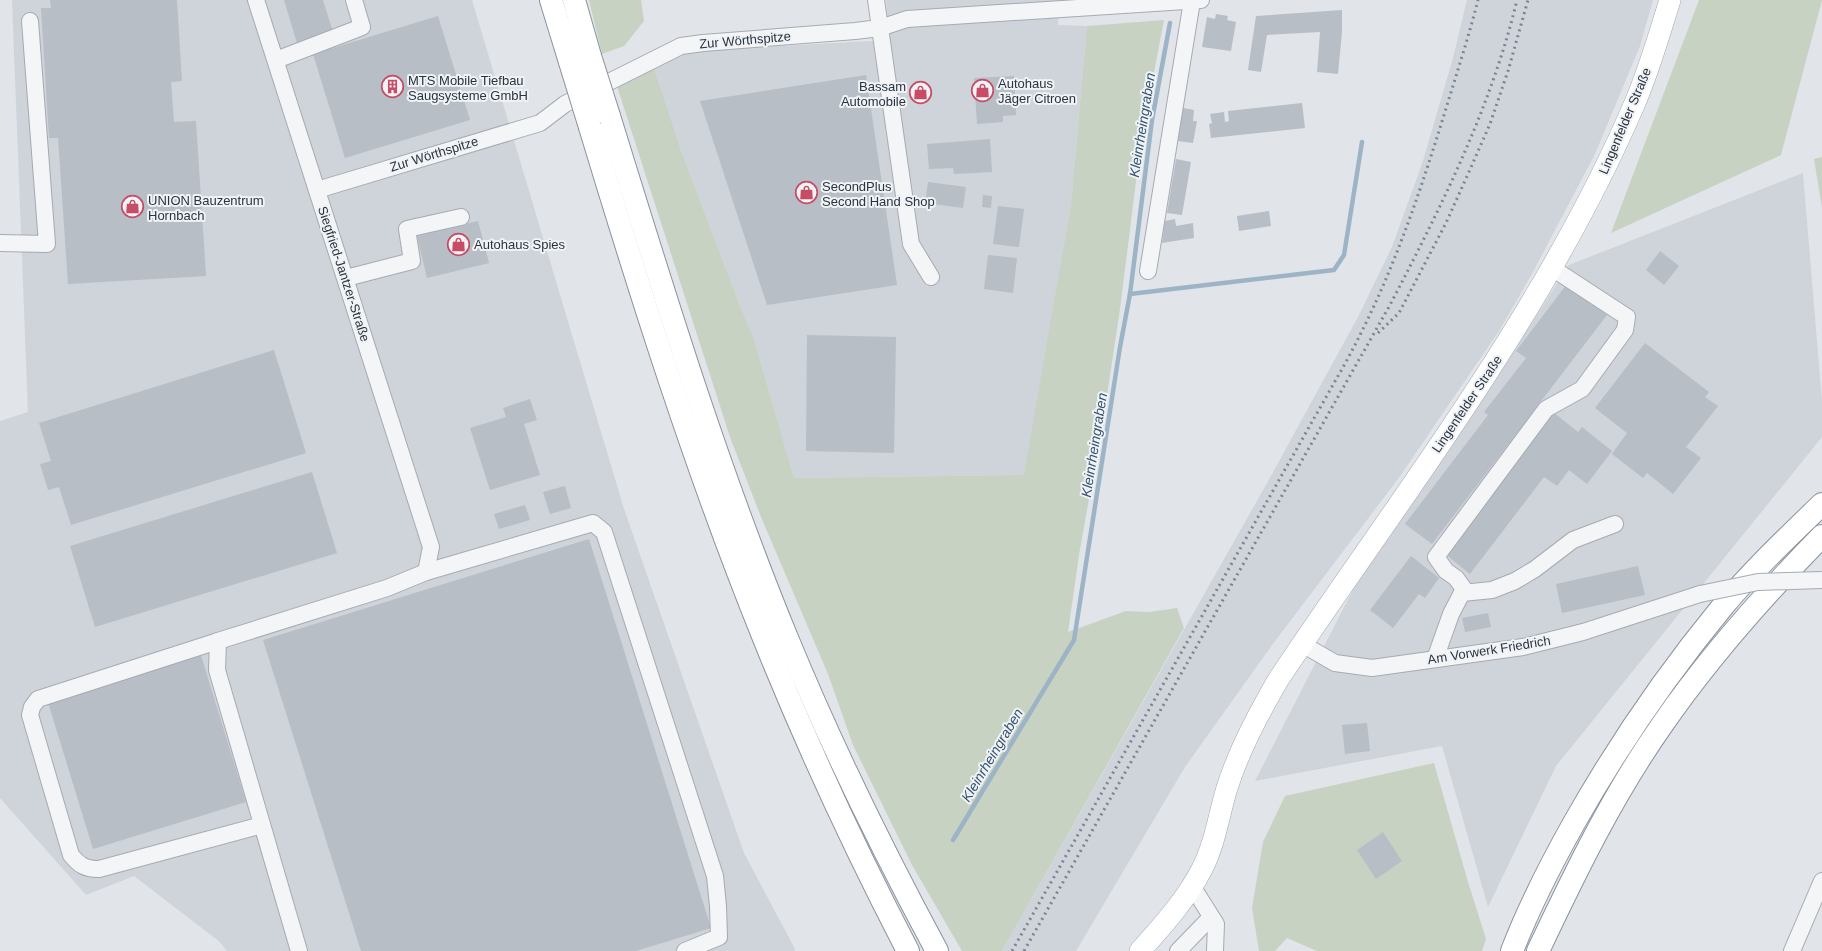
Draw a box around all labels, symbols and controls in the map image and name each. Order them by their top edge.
street label: Zur Wörthspitze [699,29,791,51]
street label: Lingenfelder Straße [1596,66,1654,176]
water label: Kleinrheingraben [1126,71,1158,179]
place label: MTS Mobile Tiefbau Saugsysteme GmbH [408,73,528,103]
building icon: MTS Mobile Tiefbau Saugsysteme GmbH [379,74,405,100]
place label: Autohaus Jäger Citroen [998,76,1076,106]
shop icon: Autohaus Jäger Citroen [969,77,995,103]
place label: Bassam Automobile [841,79,906,109]
shop icon: Bassam Automobile [908,80,934,106]
street label: Zur Wörthspitze [388,133,480,175]
place label: SecondPlus Second Hand Shop [822,179,935,209]
shop icon: SecondPlus Second Hand Shop [794,180,820,206]
place label: UNION Bauzentrum Hornbach [148,193,264,223]
shop icon: UNION Bauzentrum Hornbach [119,194,145,220]
street label: Siegfried-Jantzer-Straße [315,204,373,344]
shop icon: Autohaus Spies [446,231,472,257]
place label: Autohaus Spies [474,237,566,252]
street label: Lingenfelder Straße [1429,352,1505,456]
water label: Kleinrheingraben [1078,391,1110,499]
street label: Am Vorwerk Friedrich [1426,633,1552,667]
water label: Kleinrheingraben [958,705,1026,804]

